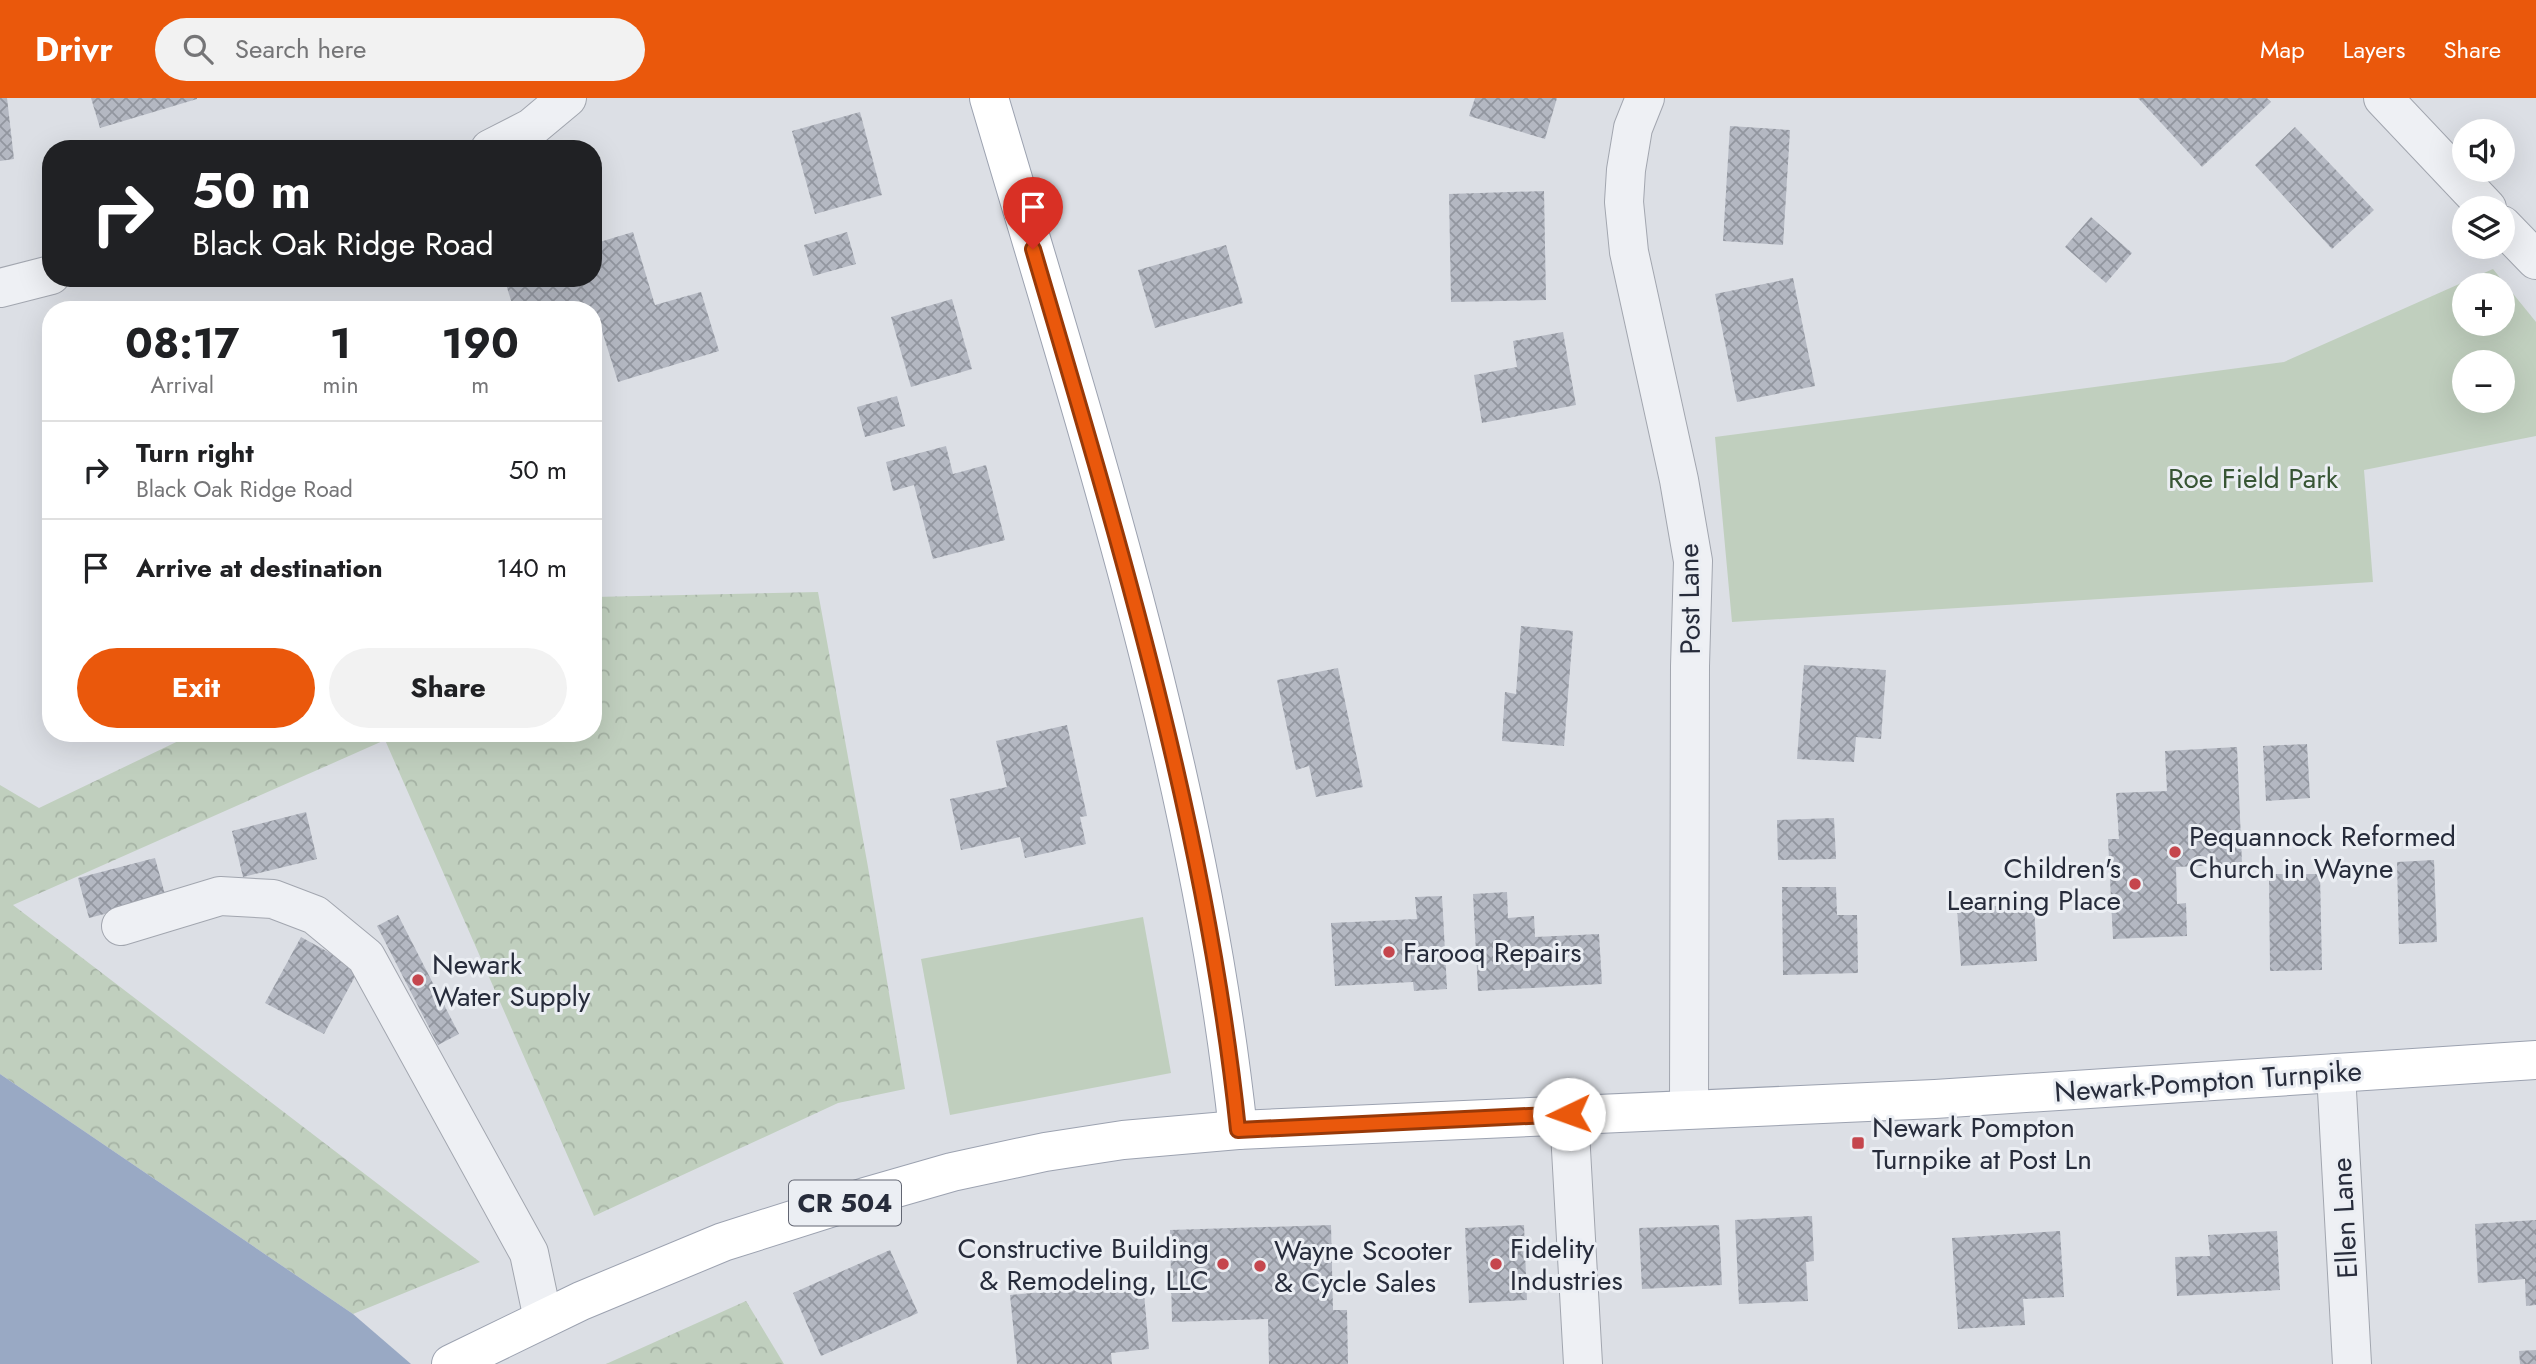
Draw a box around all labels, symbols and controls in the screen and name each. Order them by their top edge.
search box [155,18,645,81]
text: Drivr [35,26,113,73]
icon: search [179,30,217,68]
text: Search here [235,30,366,68]
text: Map [2260,32,2305,67]
text: Layers [2343,32,2405,67]
text: Share [2443,32,2501,67]
map controls [2452,119,2515,413]
button: sound [2452,119,2515,182]
text: 50 m [192,156,311,226]
icon: right [77,168,168,259]
pin [1003,177,1063,249]
icon: arrive [1014,188,1052,226]
button: layers [2452,196,2515,259]
text: Black Oak Ridge Road [192,221,494,267]
button: + [2452,273,2515,336]
text: 08:17 [125,313,239,374]
text: 1 [330,313,351,374]
text: 190 [442,313,519,374]
button: − [2452,350,2515,413]
text: Arrival [151,368,214,402]
text: min [323,368,359,402]
text: m [471,368,489,402]
text: Turn right [136,434,254,472]
icon: right [77,451,115,489]
text: 50 m [509,451,567,489]
park label: Roe Field Park [2168,458,2339,499]
text: Black Oak Ridge Road [136,472,353,506]
street label: Post Lane [1668,543,1711,655]
icon: arrive [77,549,115,587]
text: Arrive at destination [136,549,383,587]
text: 140 m [496,549,567,587]
button: Exit [77,648,315,728]
button: Share [329,648,567,728]
place label: Pequannock Reformed Church in Wayne [2189,816,2456,889]
marker: Pequannock Reformed Church in Wayne [2167,844,2183,860]
place label: Children's Learning Place [1947,848,2121,921]
marker: Children's Learning Place [2127,876,2143,892]
place label: Farooq Repairs [1403,932,1581,973]
place label: Newark Water Supply [432,944,591,1017]
marker: Farooq Repairs [1381,944,1397,960]
marker: Newark Water Supply [410,972,426,988]
street label: Newark-Pompton Turnpike [2053,1050,2363,1113]
position arrow [1532,1077,1606,1151]
place label: Newark Pompton Turnpike at Post Ln [1872,1107,2092,1180]
marker: Newark Pompton Turnpike at Post Ln [1850,1135,1866,1151]
street label: Ellen Lane [2321,1156,2368,1279]
road number: CR 504 [789,1180,901,1226]
place label: Constructive Building & Remodeling, LLC [957,1228,1209,1301]
place label: Fidelity Industries [1510,1228,1623,1301]
place label: Wayne Scooter & Cycle Sales [1274,1230,1453,1303]
marker: Constructive Building & Remodeling, LLC [1215,1256,1231,1272]
marker: Fidelity Industries [1488,1256,1504,1272]
marker: Wayne Scooter & Cycle Sales [1252,1258,1268,1274]

